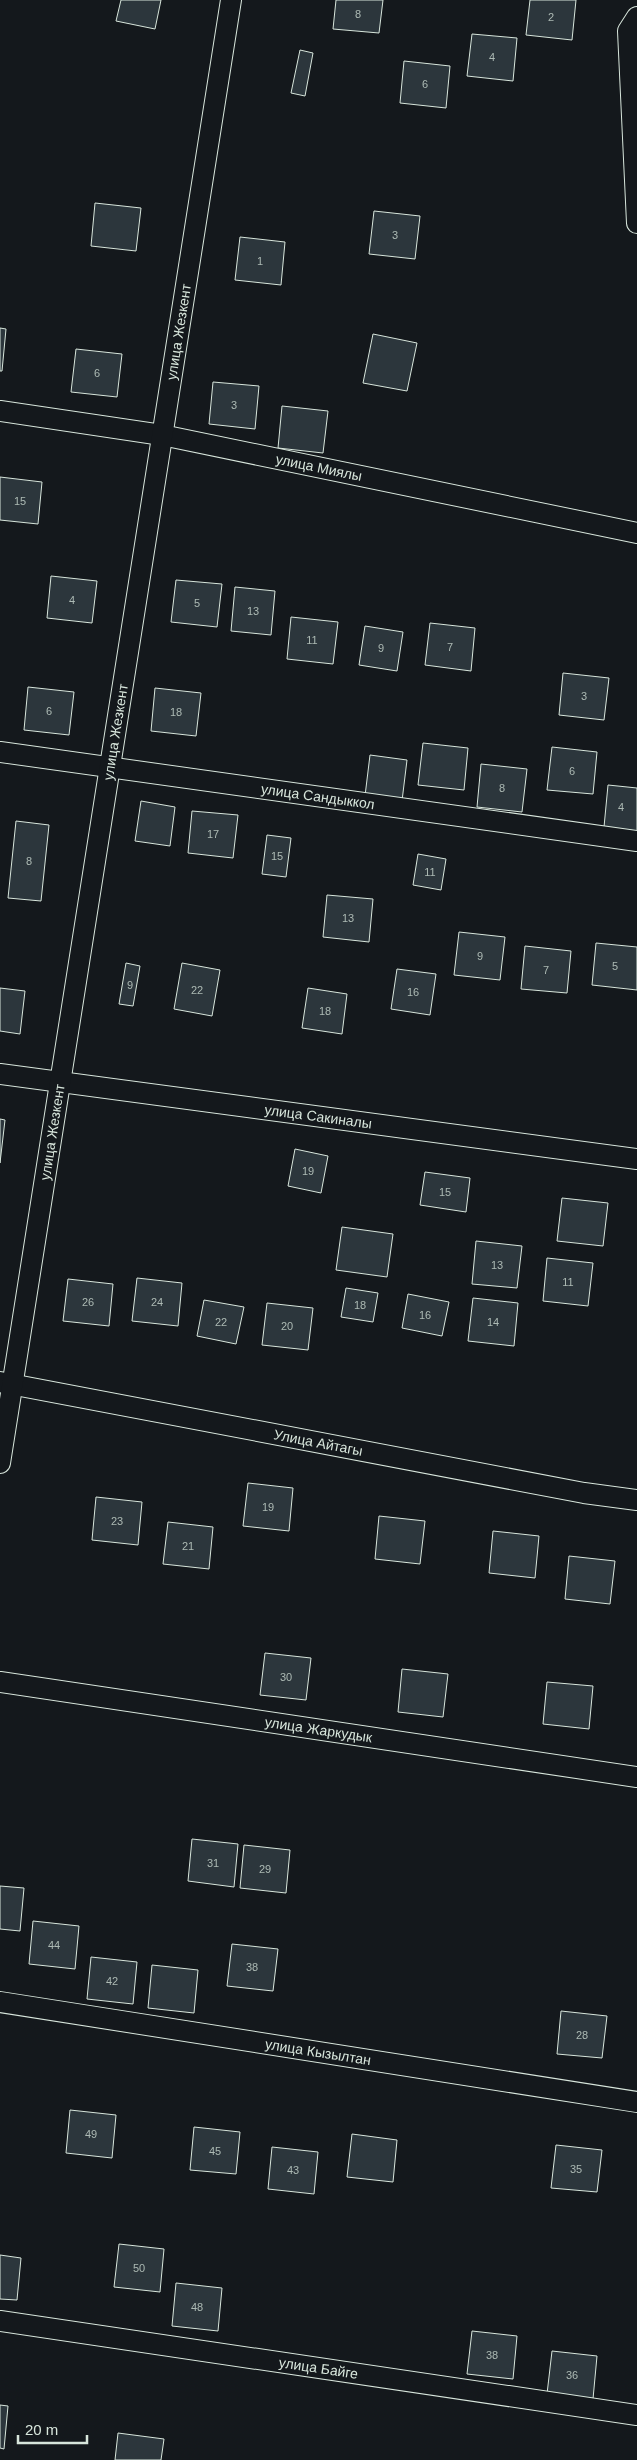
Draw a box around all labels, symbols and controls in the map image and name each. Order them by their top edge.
house number: 8 [355,8,361,20]
house number: 2 [548,11,554,23]
house number: 4 [489,51,495,63]
house number: 6 [422,78,428,90]
house number: 3 [392,229,398,241]
house number: 1 [257,255,263,267]
street label: улица Жезкент [163,282,194,381]
house number: 6 [94,367,100,379]
house number: 3 [231,399,237,411]
street label: улица Миялы [274,451,364,484]
house number: 15 [14,495,26,507]
house number: 4 [69,594,75,606]
house number: 5 [194,597,200,609]
house number: 13 [247,605,259,617]
house number: 11 [306,634,318,646]
house number: 7 [447,641,453,653]
house number: 9 [378,642,384,654]
street label: улица Жезкент [100,682,131,781]
house number: 3 [581,690,587,702]
house number: 6 [46,705,52,717]
house number: 18 [170,706,182,718]
house number: 6 [569,765,575,777]
street label: улица Сандыккол [260,781,376,812]
house number: 8 [499,782,505,794]
house number: 4 [618,801,624,813]
house number: 17 [207,828,219,840]
house number: 15 [271,850,283,862]
house number: 8 [26,855,32,867]
house number: 11 [424,866,436,878]
house number: 13 [342,912,354,924]
house number: 9 [477,950,483,962]
house number: 5 [612,960,618,972]
house number: 7 [543,964,549,976]
house number: 9 [127,979,133,991]
house number: 22 [191,984,203,996]
house number: 16 [407,986,419,998]
house number: 18 [319,1005,331,1017]
street label: улица Жезкент [37,1082,68,1181]
street label: улица Сакиналы [263,1101,373,1132]
house number: 19 [302,1165,314,1177]
house number: 15 [439,1186,451,1198]
house number: 13 [491,1259,503,1271]
house number: 11 [562,1276,574,1288]
house number: 26 [82,1296,94,1308]
house number: 24 [151,1296,163,1308]
house number: 18 [354,1299,366,1311]
house number: 16 [419,1309,431,1321]
house number: 22 [215,1316,227,1328]
house number: 14 [487,1316,499,1328]
house number: 20 [281,1320,293,1332]
street label: Улица Айтагы [273,1426,364,1459]
house number: 19 [262,1501,274,1513]
house number: 23 [111,1515,123,1527]
house number: 21 [182,1540,194,1552]
house number: 30 [280,1671,292,1683]
street label: улица Жаркудык [264,1714,374,1746]
house number: 31 [207,1857,219,1869]
house number: 29 [259,1863,271,1875]
house number: 44 [48,1939,60,1951]
house number: 38 [246,1961,258,1973]
house number: 42 [106,1975,118,1987]
house number: 28 [576,2029,588,2041]
street label: улица Кызылтан [264,2036,372,2068]
house number: 49 [85,2128,97,2140]
house number: 45 [209,2145,221,2157]
house number: 35 [570,2163,582,2175]
house number: 43 [287,2164,299,2176]
house number: 50 [133,2262,145,2274]
house number: 48 [191,2301,203,2313]
house number: 38 [486,2349,498,2361]
street label: улица Байге [278,2354,359,2382]
house number: 36 [566,2369,578,2381]
scale bar [18,2412,86,2444]
text: 20 m [25,2421,58,2438]

